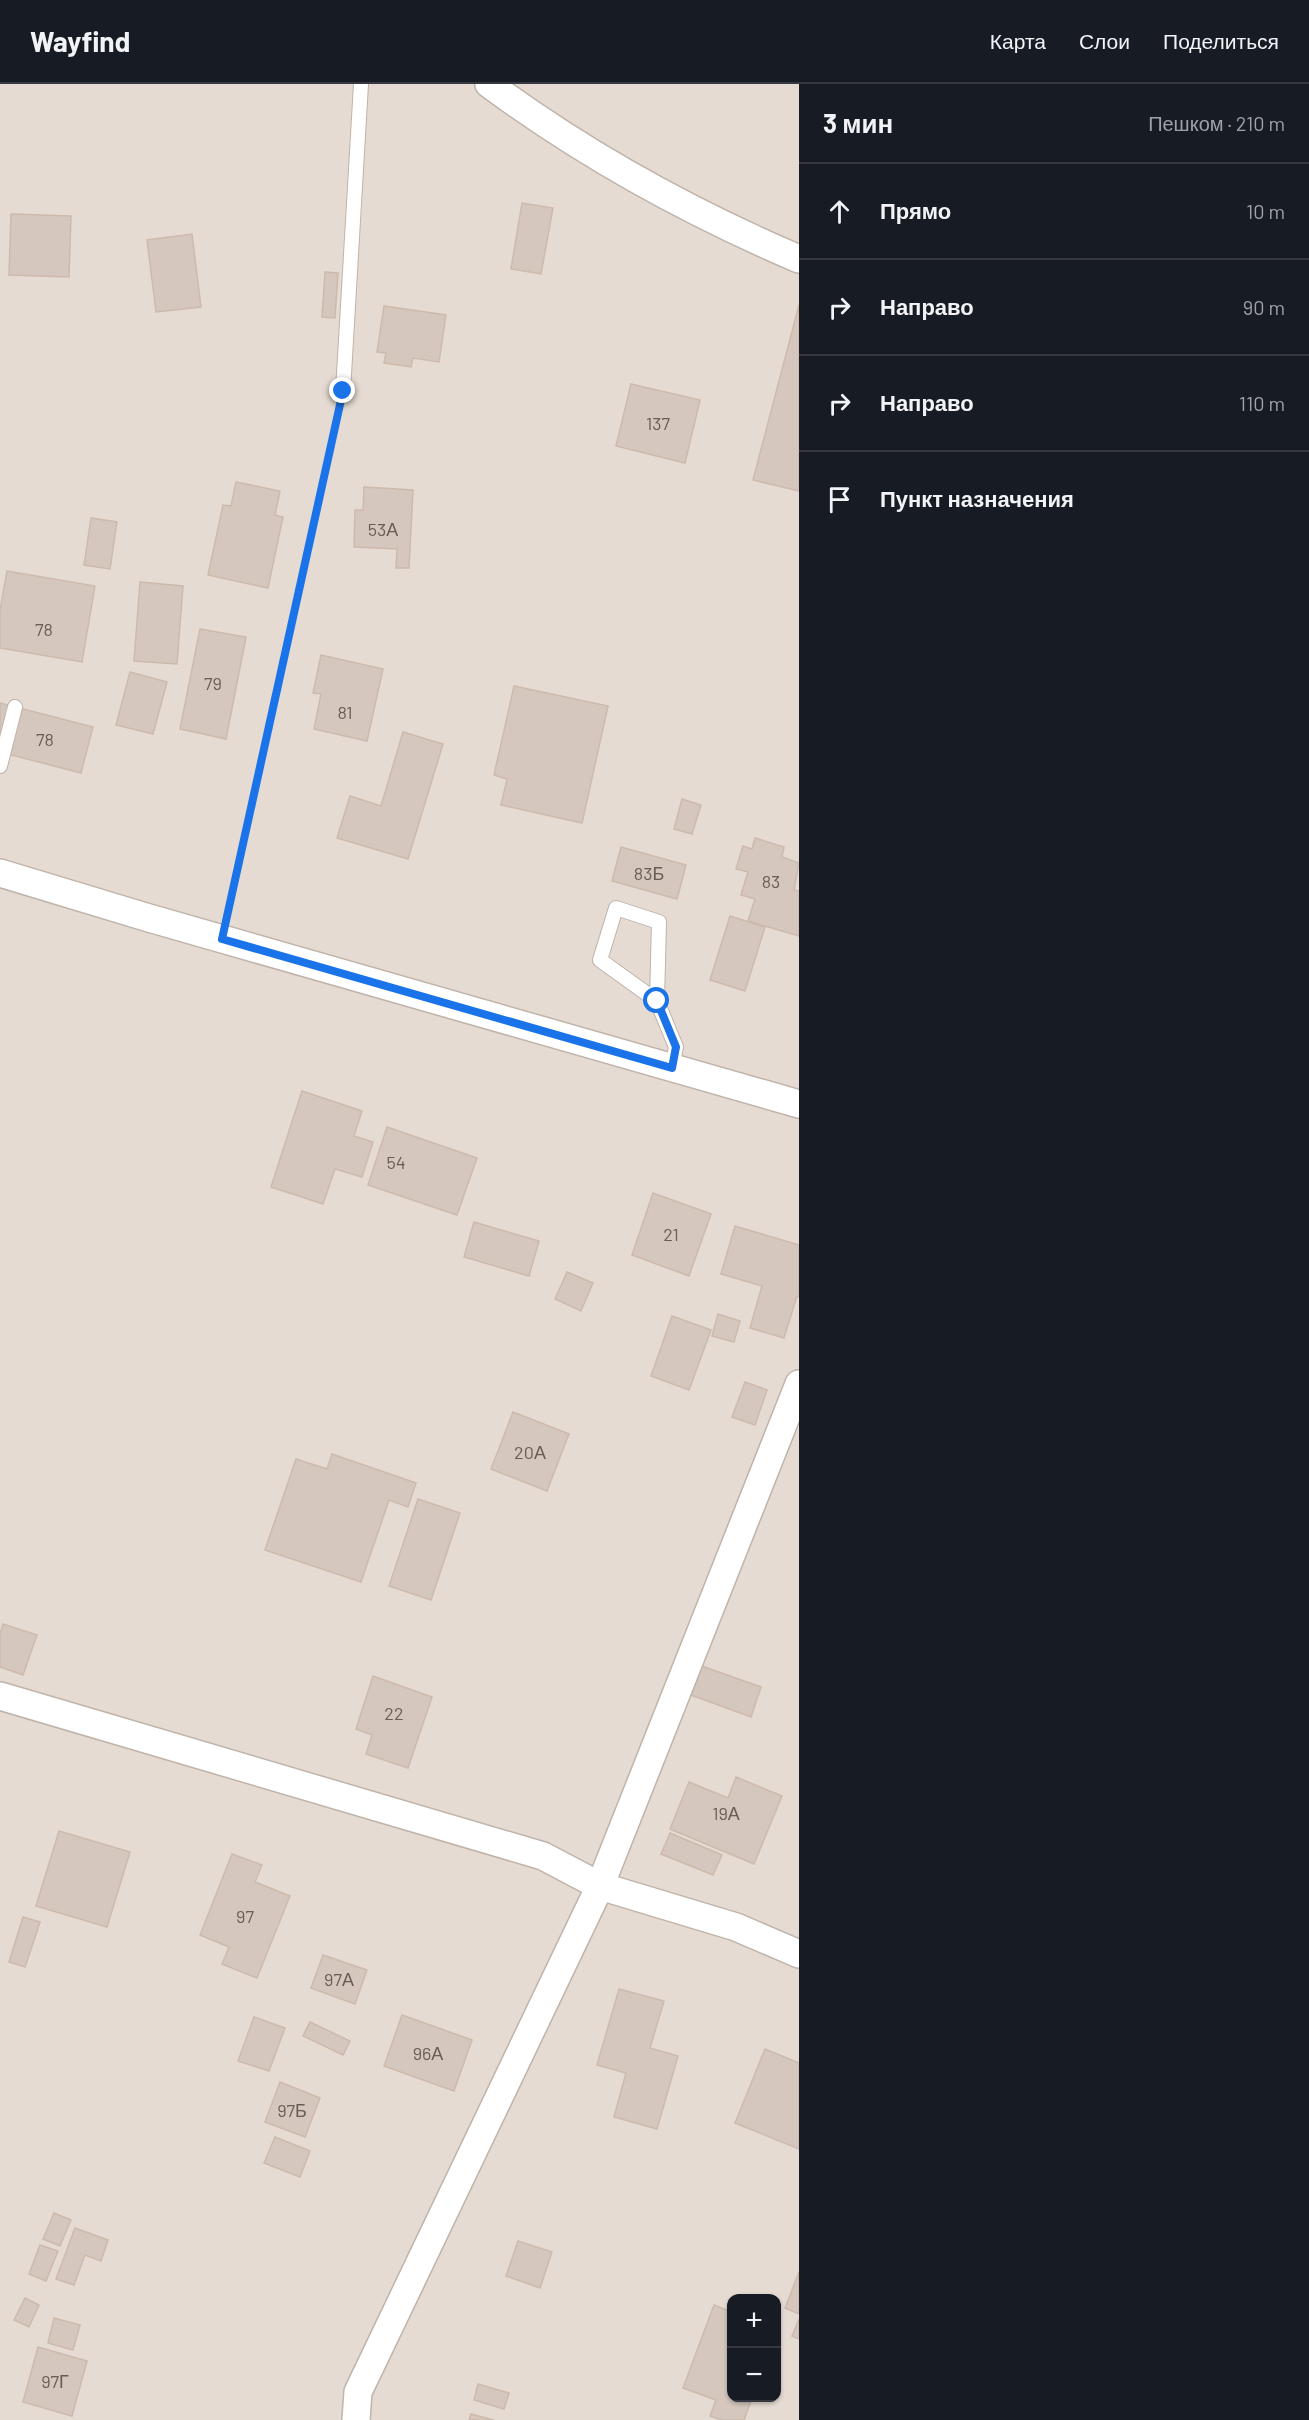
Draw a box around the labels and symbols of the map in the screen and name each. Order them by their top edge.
route end [329,377,355,403]
house number: 137 [646,412,671,434]
house number: 53А [368,518,398,540]
house number: 78 [35,618,53,640]
house number: 79 [204,672,222,694]
house number: 81 [337,701,353,723]
house number: 78 [36,728,54,750]
house number: 83Б [634,862,664,884]
house number: 83 [762,870,780,892]
route start [643,987,669,1013]
house number: 54 [386,1151,406,1173]
house number: 21 [663,1223,679,1245]
house number: 20А [514,1441,546,1463]
house number: 22 [384,1702,404,1724]
house number: 19А [712,1802,740,1824]
house number: 97 [236,1905,254,1927]
house number: 97А [324,1968,354,1990]
house number: 96А [413,2042,443,2064]
house number: 97Б [277,2099,307,2121]
house number: 97Г [41,2370,69,2392]

